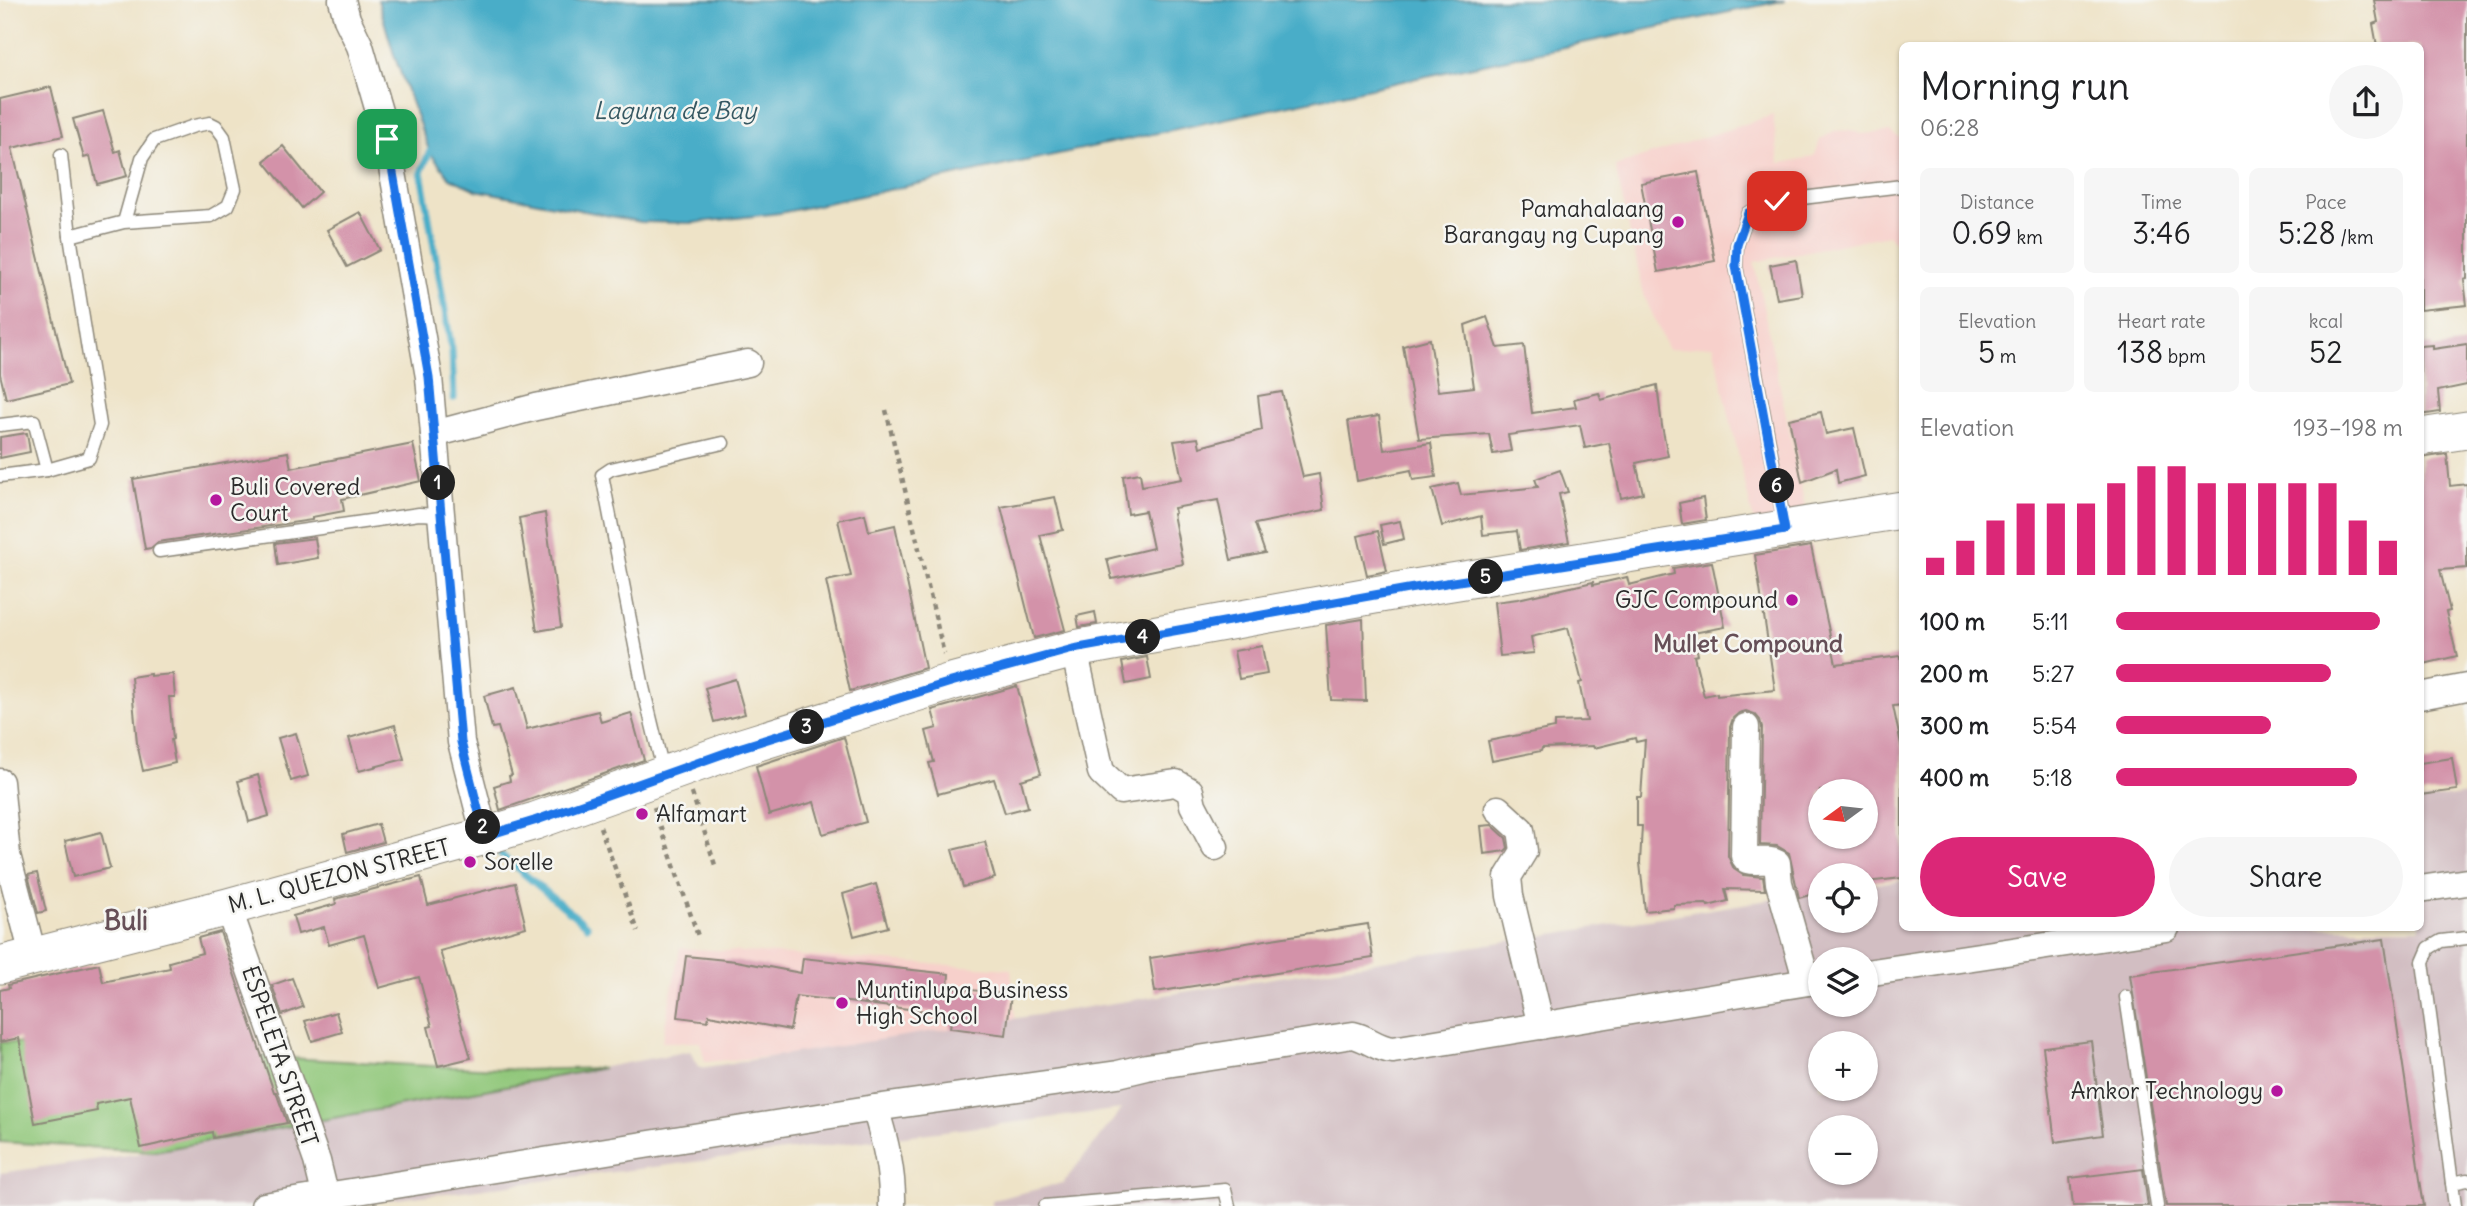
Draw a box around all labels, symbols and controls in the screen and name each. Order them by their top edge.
text: Morning run [1920,63,2130,110]
button: share [2329,65,2403,139]
water label: Laguna de Bay [594,95,759,125]
pin [357,109,417,169]
text: 06:28 [1920,113,1979,142]
icon: arrive [368,120,406,158]
pin [1747,171,1807,231]
icon: check [1758,182,1796,220]
text: Distance [1960,190,2034,214]
text: Time [2141,190,2182,214]
text: Pace [2305,190,2346,214]
place label: Pamahalaang Barangay ng Cupang [1444,194,1664,249]
marker: Pamahalaang Barangay ng Cupang [1670,214,1686,230]
text: 0.69 [1951,214,2012,252]
text: 3:46 [2132,214,2191,252]
text: 5:28 [2278,214,2336,252]
text: km [2012,225,2043,249]
text: /km [2336,225,2374,249]
text: Elevation [1958,309,2036,333]
text: Heart rate [2117,309,2206,333]
text: kcal [2309,309,2343,333]
text: 5 [1978,333,1995,371]
text: 138 [2117,333,2163,371]
text: 52 [2309,333,2343,371]
text: m [1995,344,2016,368]
text: bpm [2163,344,2206,368]
text: Elevation [1920,413,2014,442]
text: 193–198 m [2293,413,2403,442]
pin: 1 [420,466,456,500]
pin: 6 [1760,468,1795,504]
text: 1 [434,470,441,494]
place label: Buli Covered Court [230,472,360,527]
text: 6 [1771,473,1782,497]
marker: Buli Covered Court [208,492,224,508]
pin: 5 [1468,560,1504,594]
text: 5 [1480,564,1491,588]
place label: GJC Compound [1615,585,1778,614]
marker: GJC Compound [1784,592,1800,608]
text: 100 m [1920,607,1985,636]
text: 5:11 [2032,607,2069,636]
pin: 4 [1126,620,1160,654]
text: 4 [1137,624,1148,648]
district label: Mullet Compound [1653,628,1843,658]
text: 200 m [1920,659,1989,688]
text: 5:27 [2032,659,2074,688]
pin: 3 [790,710,824,744]
text: 300 m [1920,711,1989,740]
text: 5:54 [2032,711,2077,740]
text: 3 [801,714,812,738]
text: 400 m [1920,763,1989,792]
text: 5:18 [2032,763,2073,792]
north arrow [1808,779,1878,849]
map controls [1808,779,1878,1185]
place label: Alfamart [656,799,747,828]
marker: Alfamart [634,806,650,822]
pin: 2 [466,810,500,844]
text: 2 [477,814,488,838]
street label: M. L. QUEZON STREET [225,832,453,919]
button: Save [1920,837,2155,917]
button: Share [2169,837,2403,917]
place label: Sorelle [484,847,554,876]
marker: Sorelle [462,854,478,870]
button: locate [1808,863,1878,933]
district label: Buli [104,904,148,937]
button: layers [1808,947,1878,1017]
street label: ESPELETA STREET [236,962,325,1150]
place label: Muntinlupa Business High School [856,975,1068,1030]
marker: Muntinlupa Business High School [834,995,850,1011]
button: + [1808,1031,1878,1101]
place label: Amkor Technology [2071,1076,2263,1105]
marker: Amkor Technology [2269,1083,2285,1099]
button: − [1808,1115,1878,1185]

